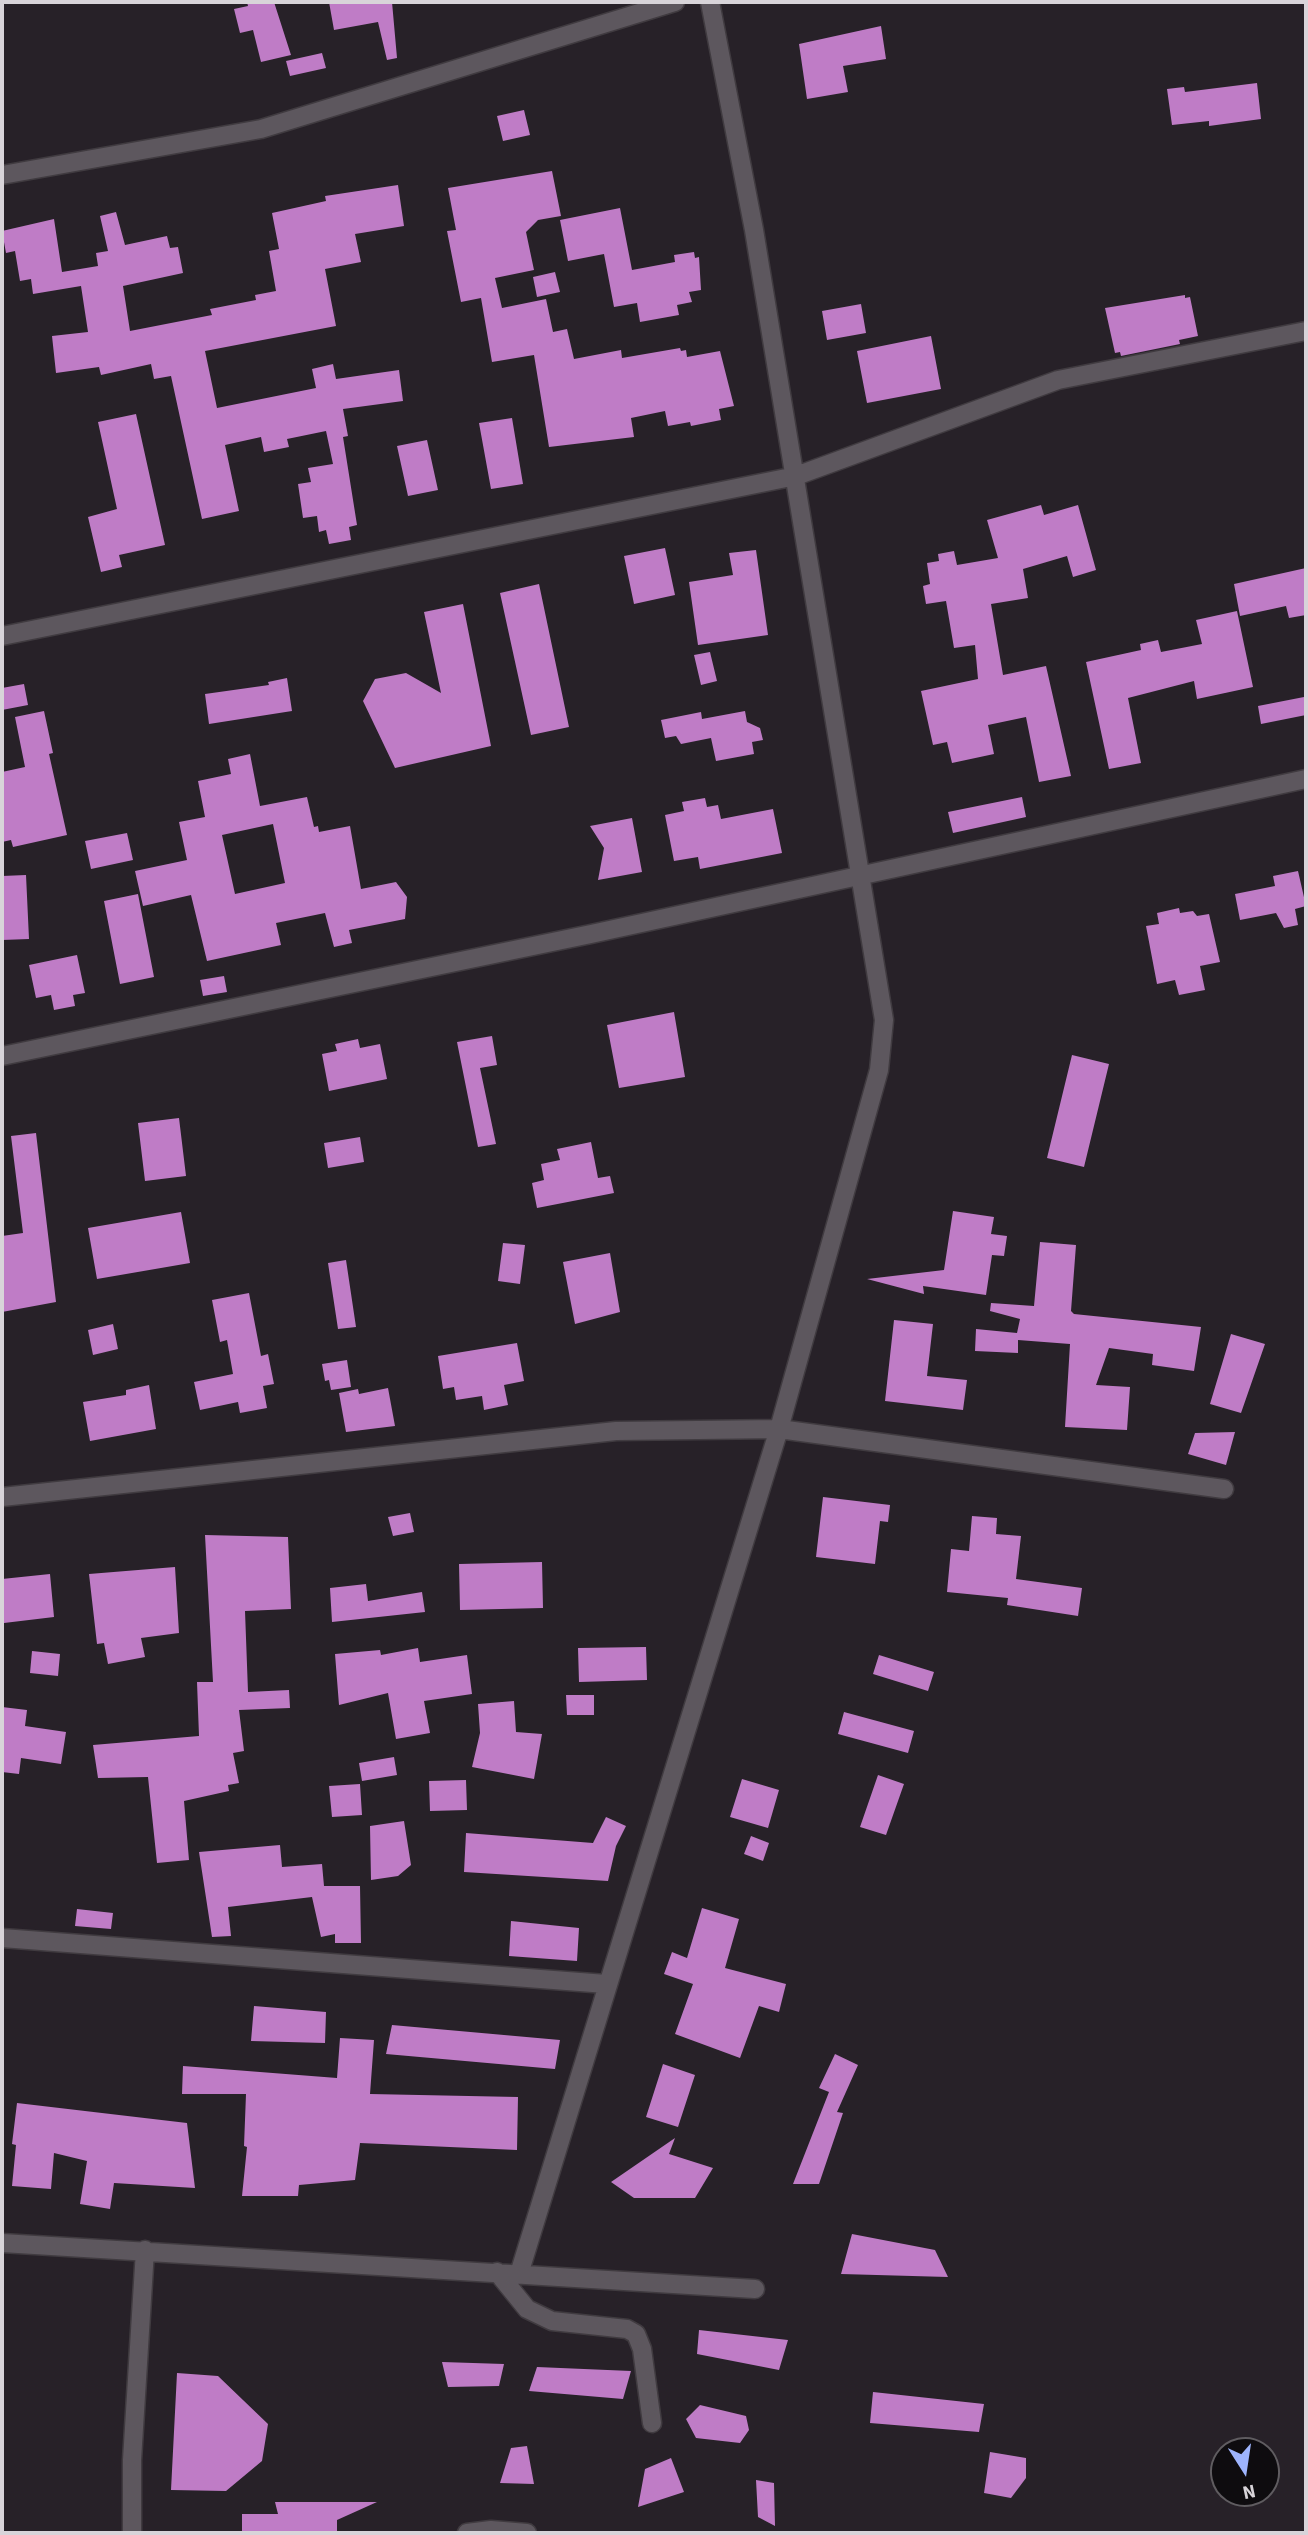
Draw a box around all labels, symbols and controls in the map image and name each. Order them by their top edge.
north arrow [1210,2437,1280,2507]
text: N [1240,2477,1258,2506]

